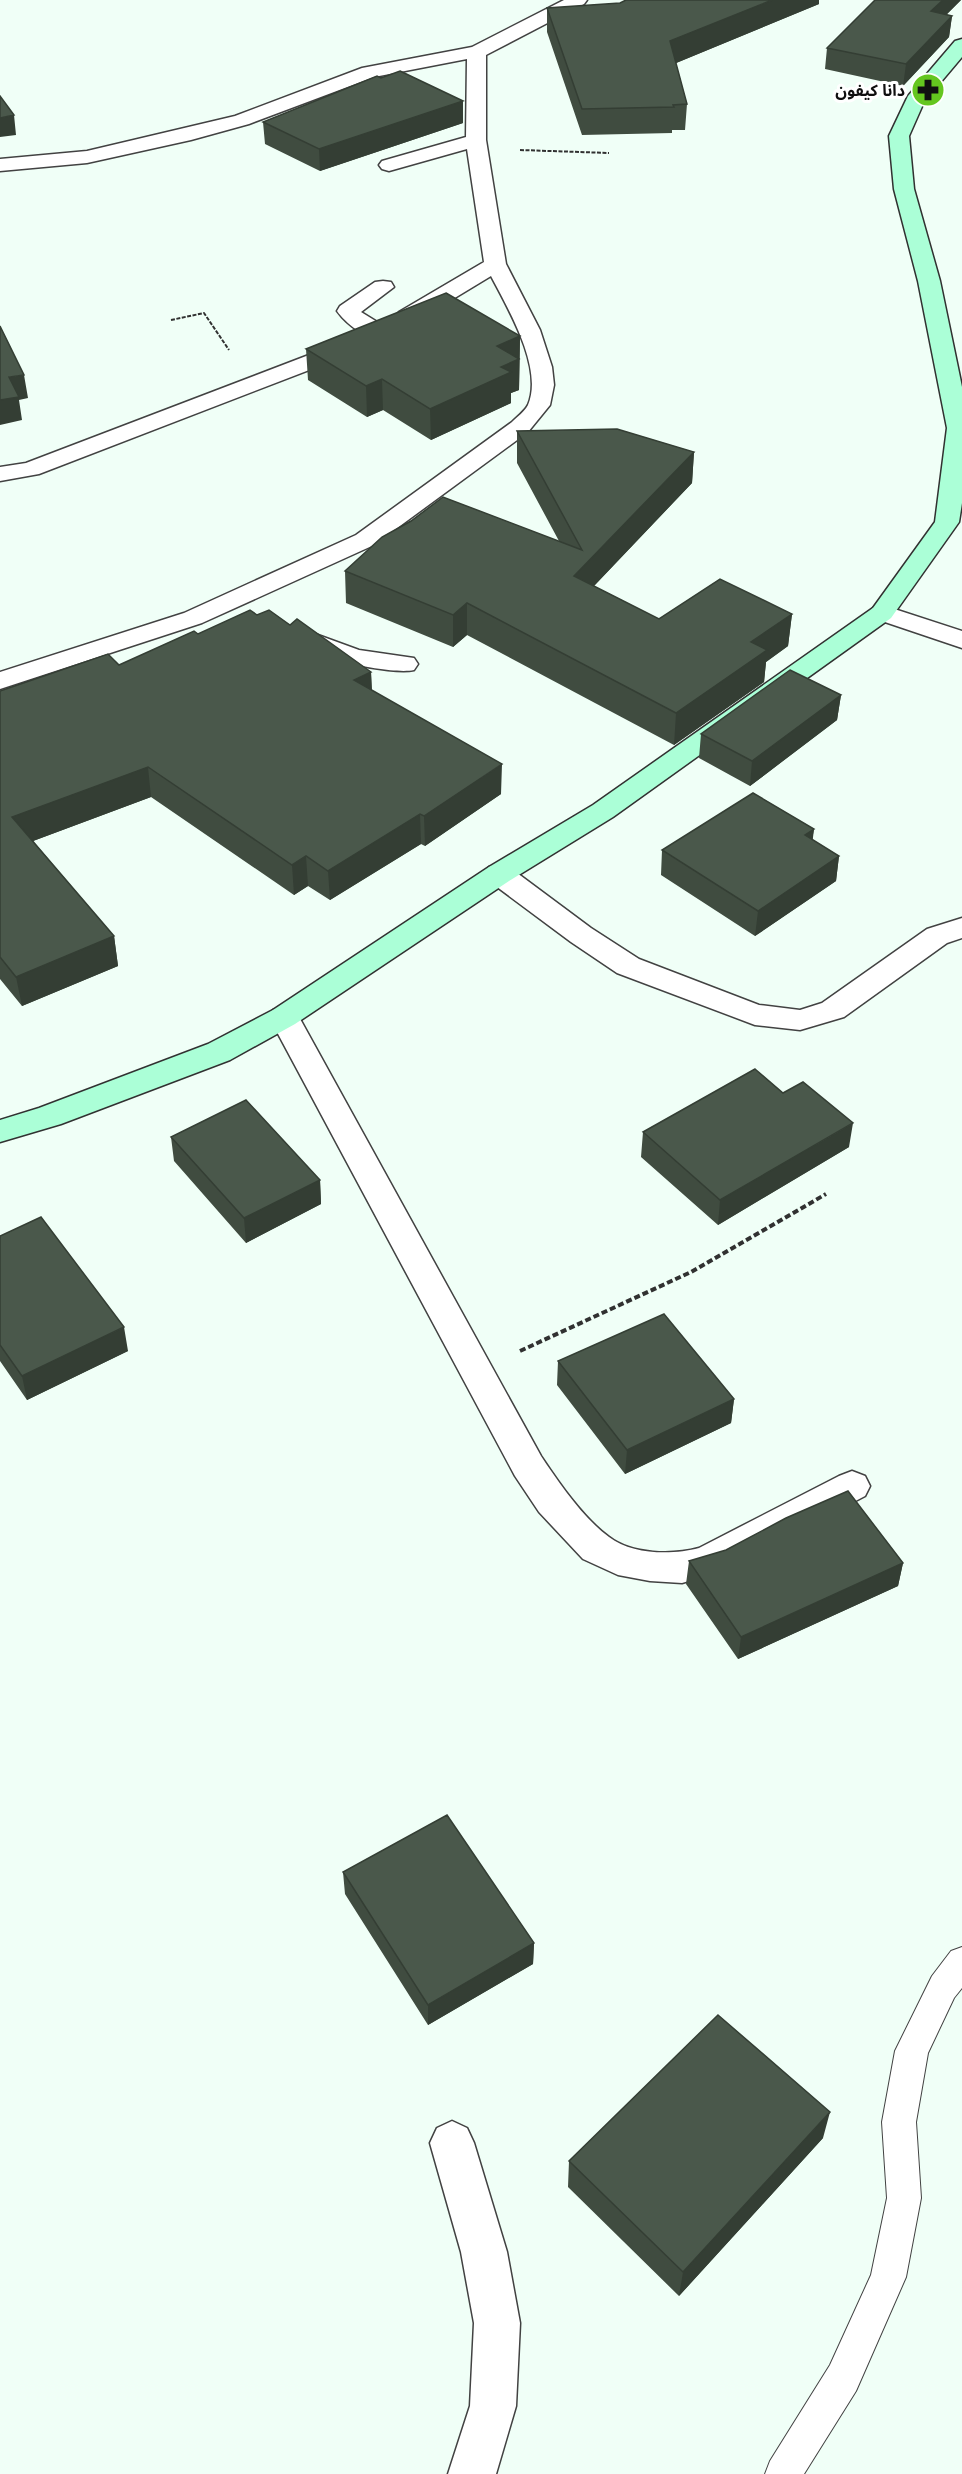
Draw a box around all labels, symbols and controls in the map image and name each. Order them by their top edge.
pharmacy icon: دانا كيفون [910,72,946,108]
place label: دانا كيفون [835,79,905,101]

